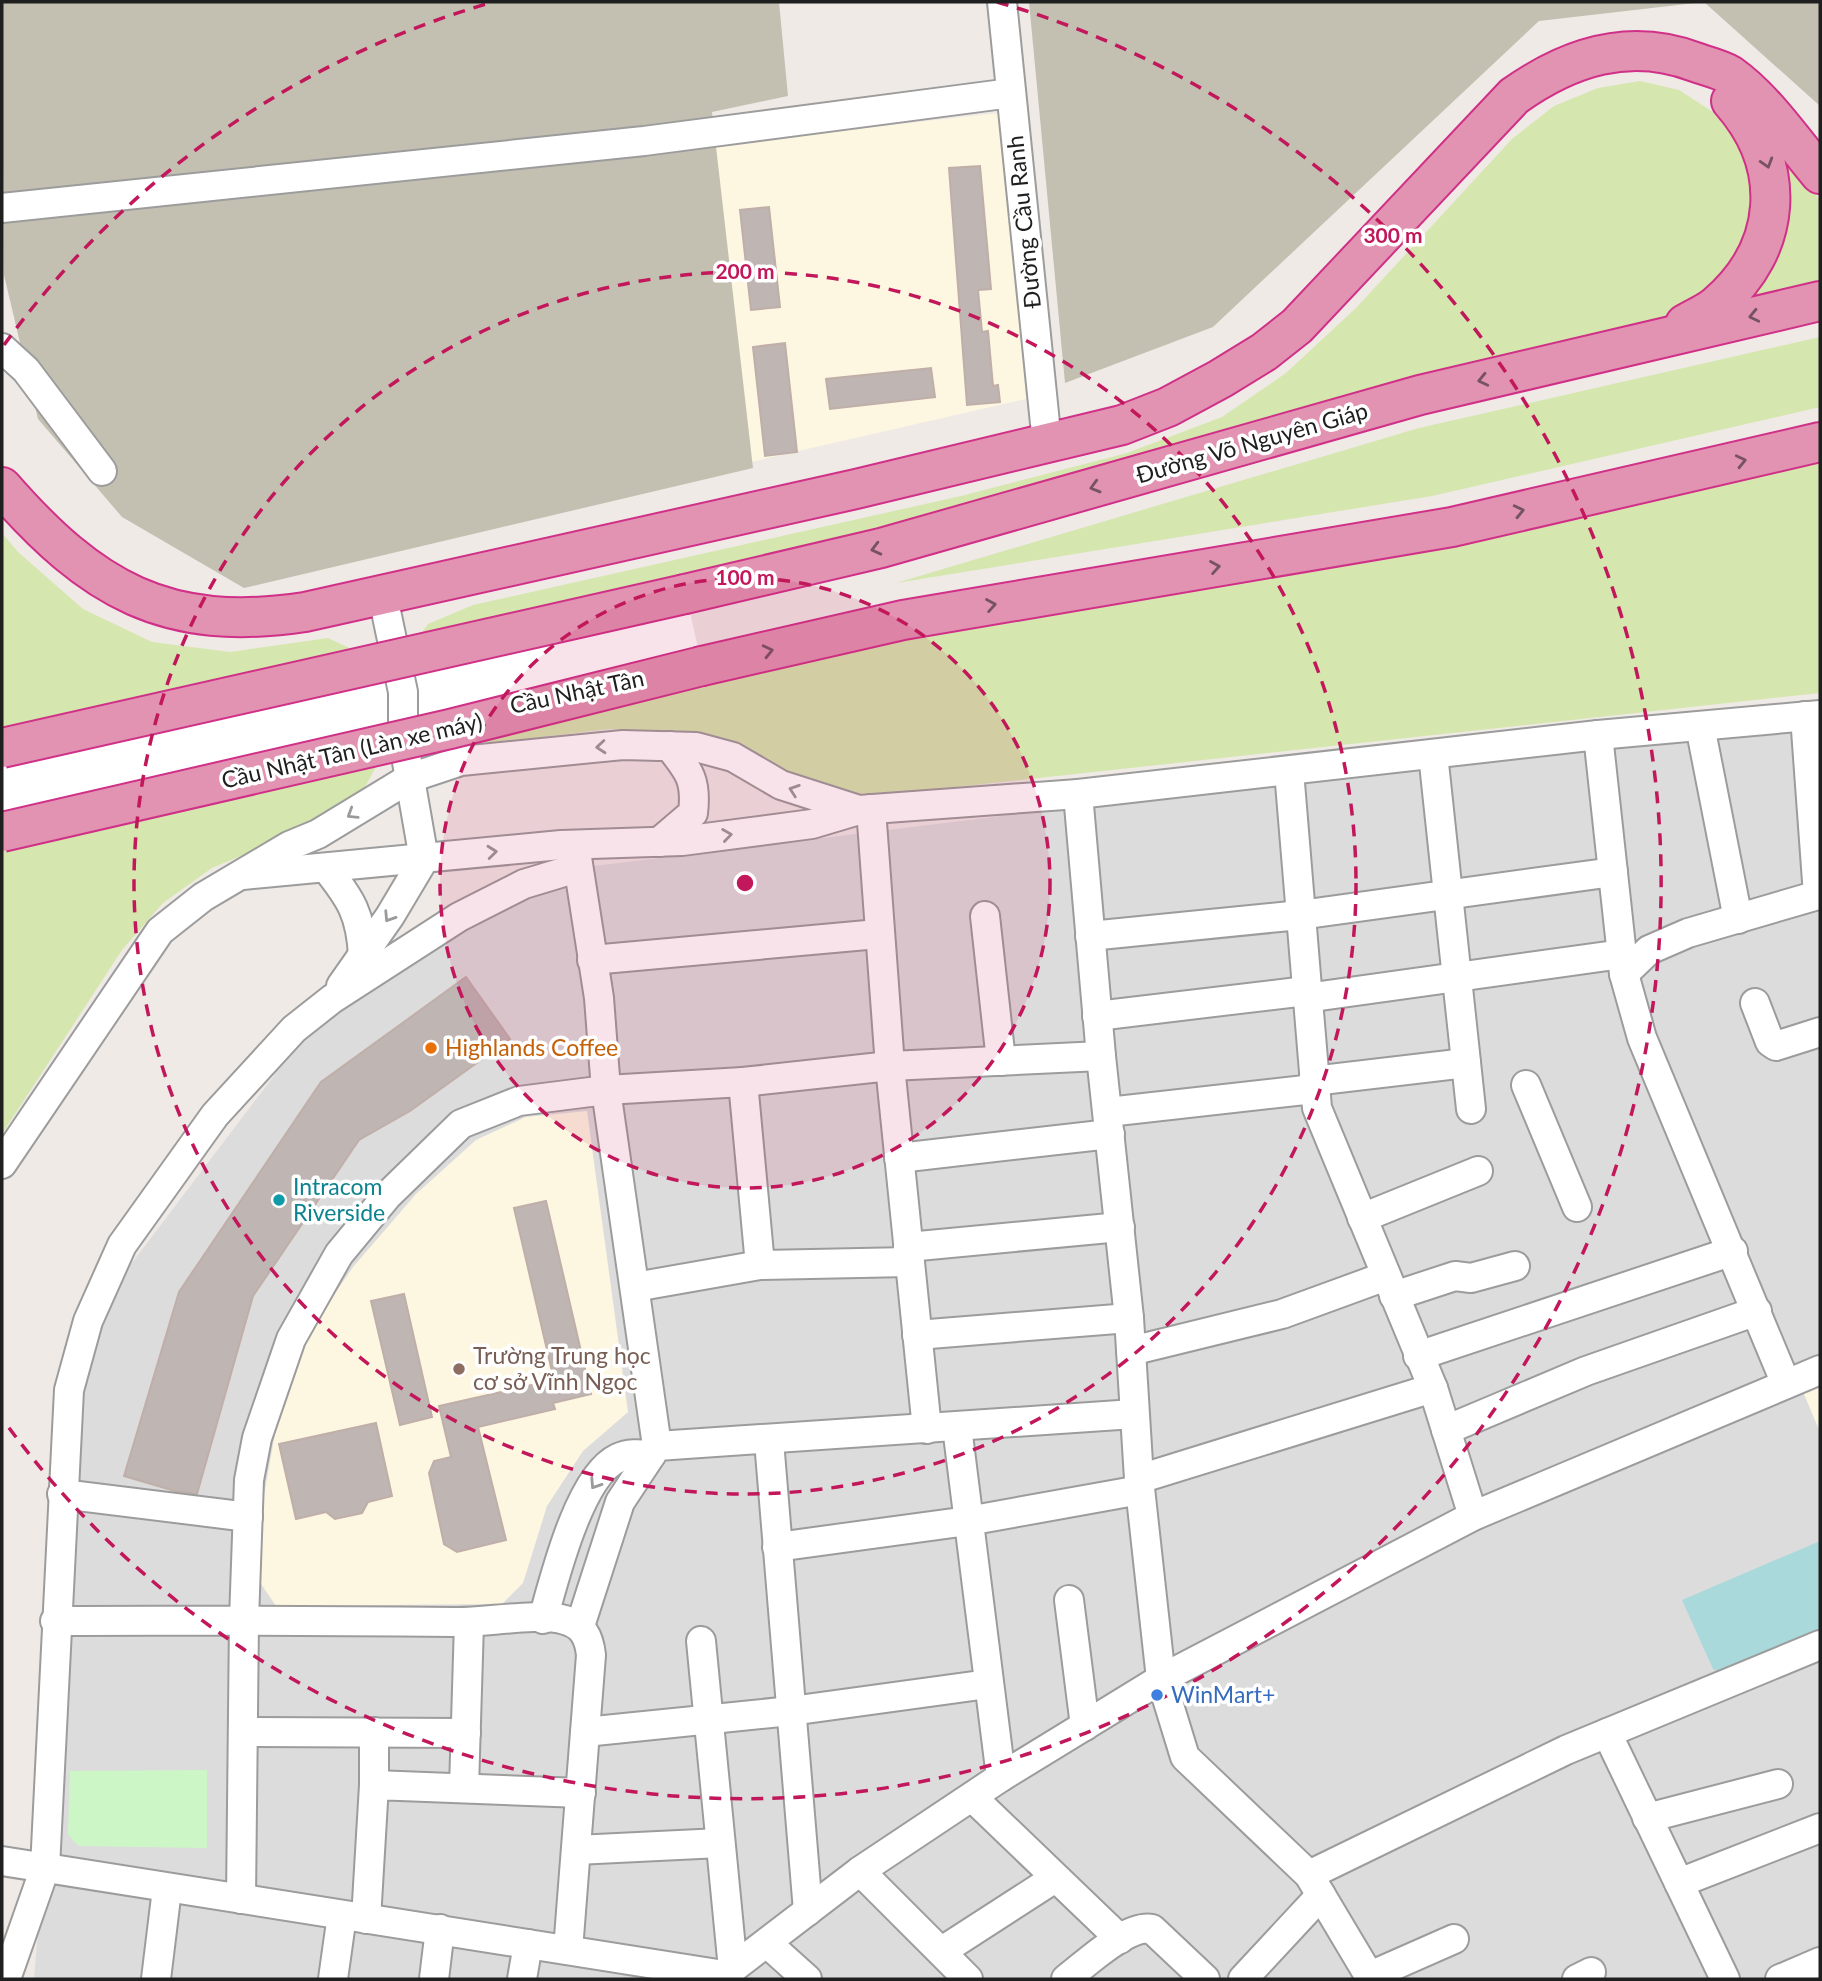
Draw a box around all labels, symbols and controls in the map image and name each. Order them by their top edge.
street label: Đường Cầu Ranh [1000,134,1046,310]
one-way arrow [1758,157,1773,169]
text: 300 m [1363,222,1423,247]
text: 200 m [715,258,775,283]
one-way arrow [1748,308,1760,322]
one-way arrow [1477,372,1489,386]
street label: Đường Võ Nguyên Giáp [1133,396,1371,489]
one-way arrow [1735,454,1747,469]
one-way arrow [1090,479,1102,493]
one-way arrow [1513,505,1525,520]
one-way arrow [870,541,882,555]
one-way arrow [1209,560,1221,575]
text: 100 m [715,564,775,589]
one-way arrow [985,598,997,613]
one-way arrow [762,645,774,659]
street label: Cầu Nhật Tân [507,663,646,719]
street label: Cầu Nhật Tân (Làn xe máy) [219,706,485,794]
one-way arrow [595,739,606,754]
one-way arrow [789,784,801,798]
one-way arrow [347,805,360,818]
one-way arrow [721,828,733,843]
one-way arrow [486,844,498,859]
centre of rings [733,871,757,895]
one-way arrow [384,910,397,923]
place label: Highlands Coffee [445,1033,618,1061]
marker: Highlands Coffee [423,1040,439,1056]
place label: Intracom Riverside [293,1172,385,1226]
marker: Intracom Riverside [271,1192,287,1208]
place label: Trường Trung học cơ sở Vĩnh Ngọc [473,1341,651,1395]
marker: Trường Trung học cơ sở Vĩnh Ngọc [451,1361,467,1377]
one-way arrow [590,1476,603,1489]
place label: WinMart+ [1171,1680,1275,1708]
marker: WinMart+ [1149,1687,1165,1703]

